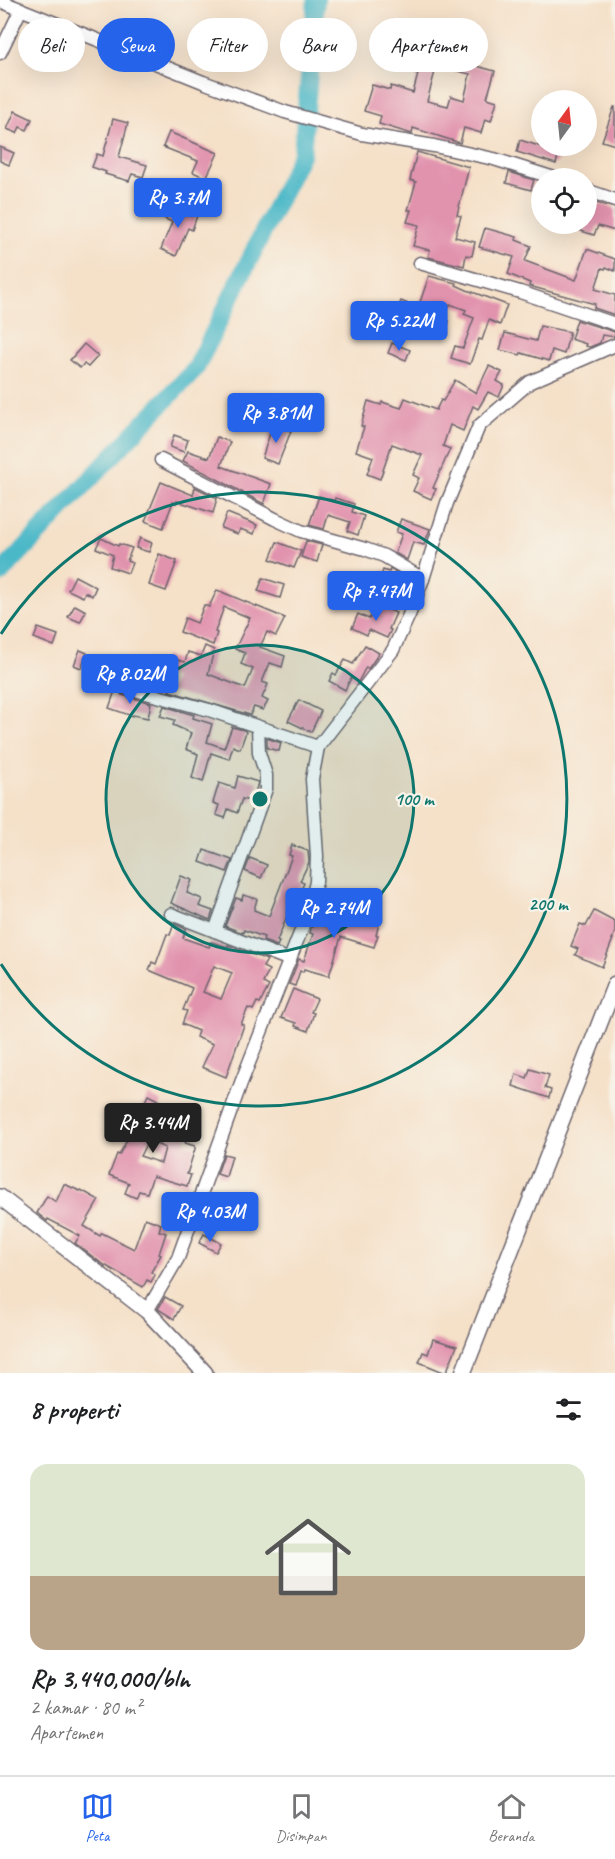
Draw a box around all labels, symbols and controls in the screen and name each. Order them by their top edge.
chip: Beli [18,18,85,72]
chip: Sewa [97,18,175,72]
chip: Filter [187,18,268,72]
chip: Baru [280,18,357,72]
chip: Apartemen [369,18,488,72]
north arrow [531,90,597,156]
map controls [531,90,597,234]
button: locate [531,168,597,234]
pin: Rp 3.7M [123,178,233,229]
text: Rp 3.7M [148,185,208,210]
pin: Rp 5.22M [337,301,461,352]
text: Rp 5.22M [365,308,433,333]
pin: Rp 3.81M [214,393,338,444]
text: Rp 3.81M [241,400,311,425]
pin: Rp 7.47M [314,571,438,622]
text: Rp 7.47M [341,578,411,603]
pin: Rp 8.02M [68,654,192,705]
text: Rp 8.02M [95,661,165,686]
text: 100 m [395,788,435,810]
centre of rings [250,789,270,809]
pin: Rp 2.74M [272,888,396,939]
text: 200 m [529,893,569,915]
text: Rp 2.74M [299,895,369,920]
pin: Rp 3.44M [91,1103,215,1154]
text: Rp 3.44M [118,1110,188,1135]
pin: Rp 4.03M [148,1192,272,1243]
text: Rp 4.03M [175,1199,245,1224]
text: 8 properti [30,1393,118,1426]
icon: filters [552,1393,585,1426]
icon: home [254,1503,362,1611]
text: Rp 3,440,000/bln [30,1662,190,1695]
text: 2 kamar · 80 m² [30,1695,141,1720]
text: Apartemen [30,1720,103,1745]
tab: Peta [81,1790,114,1846]
tab: Disimpan [276,1790,326,1846]
tab: Beranda [488,1790,534,1846]

